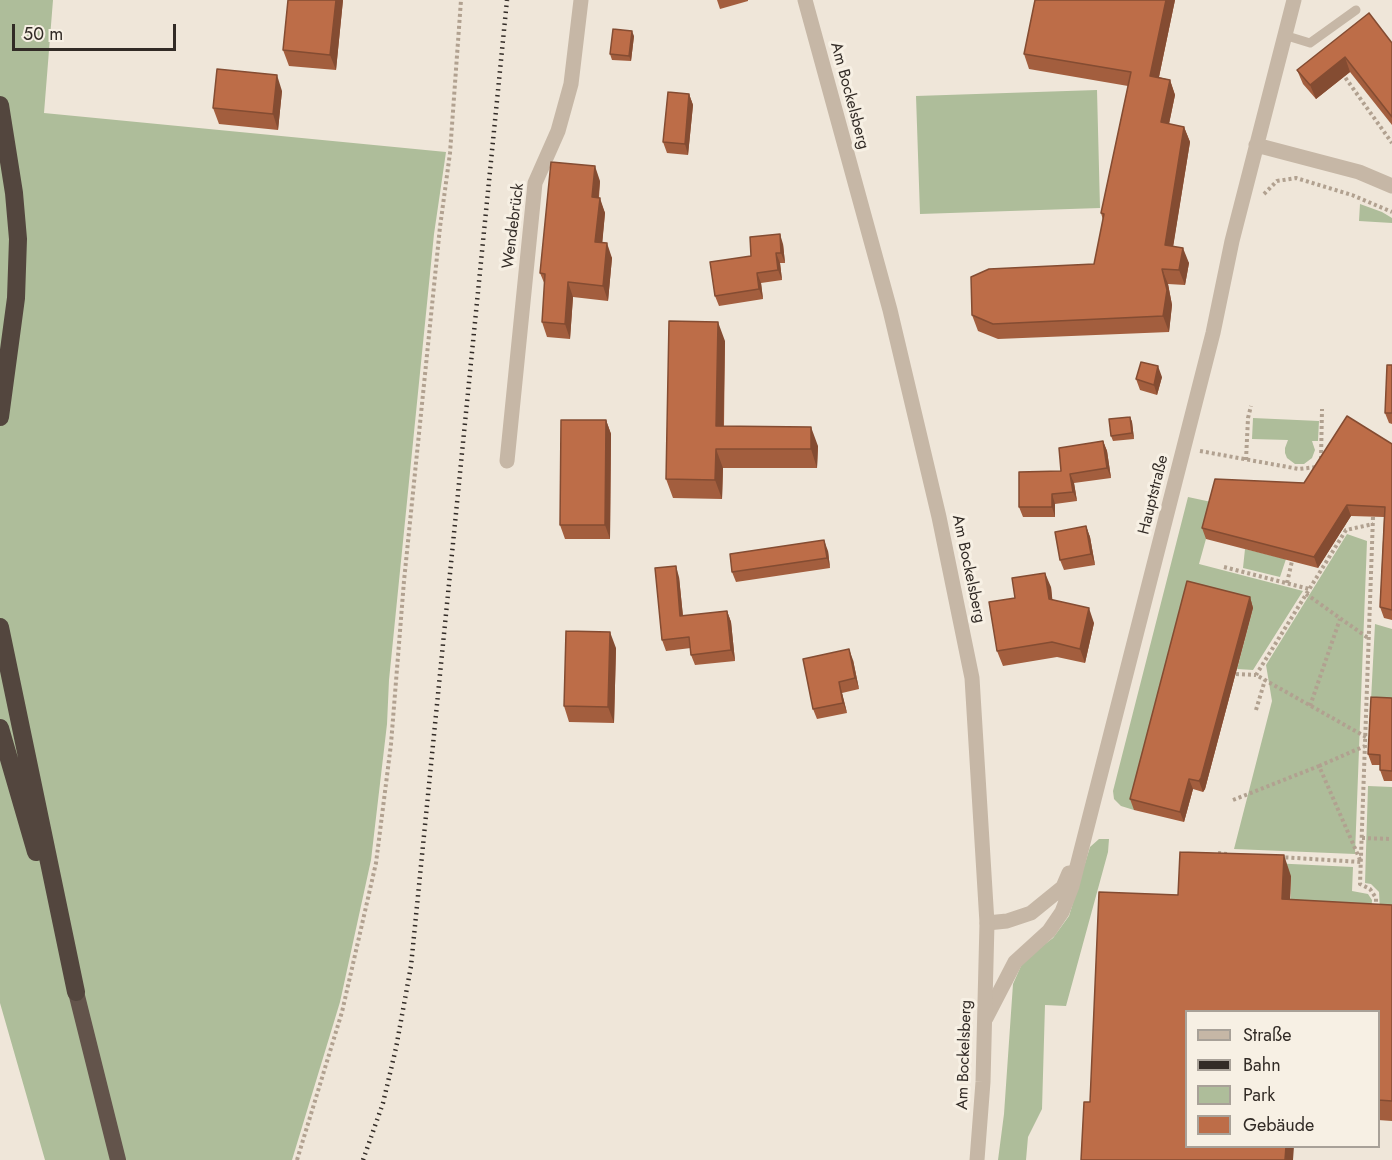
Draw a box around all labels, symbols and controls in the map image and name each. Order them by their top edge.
scale bar [15,12,178,50]
text: 50 m [23,21,63,47]
street label: Am Bockelsberg [825,40,873,152]
street label: Wendebrück [499,182,529,270]
street label: Hauptstraße [1135,453,1173,537]
street label: Am Bockelsberg [947,513,989,625]
street label: Am Bockelsberg [953,1000,977,1110]
legend [1185,1010,1380,1148]
text: Straße [1243,1022,1291,1048]
text: Bahn [1243,1052,1281,1078]
text: Park [1243,1082,1275,1108]
text: Gebäude [1243,1112,1314,1138]

